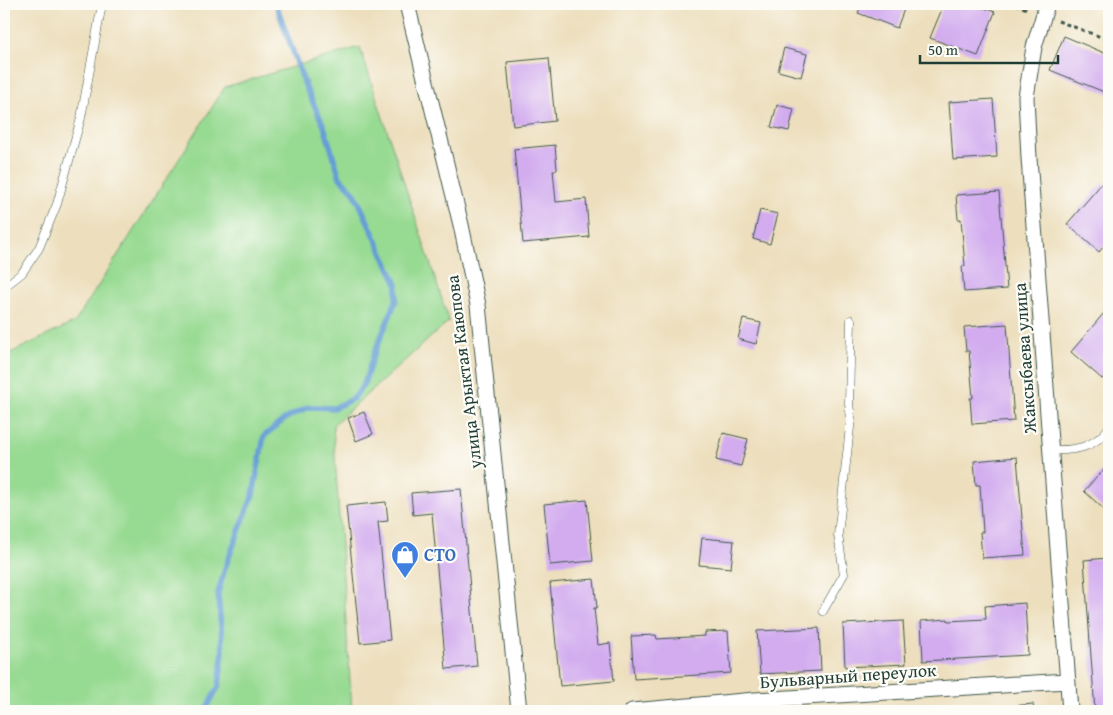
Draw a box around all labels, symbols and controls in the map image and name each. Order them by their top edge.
scale bar [920,32,1058,64]
text: 50 m [928,39,959,60]
street label: улица Арыктая Каюпова [438,273,489,471]
street label: Жаксыбаева улица [1006,282,1043,435]
shop icon: СТО [390,540,420,579]
place label: СТО [424,541,456,568]
street label: Бульварный переулок [759,656,938,695]

